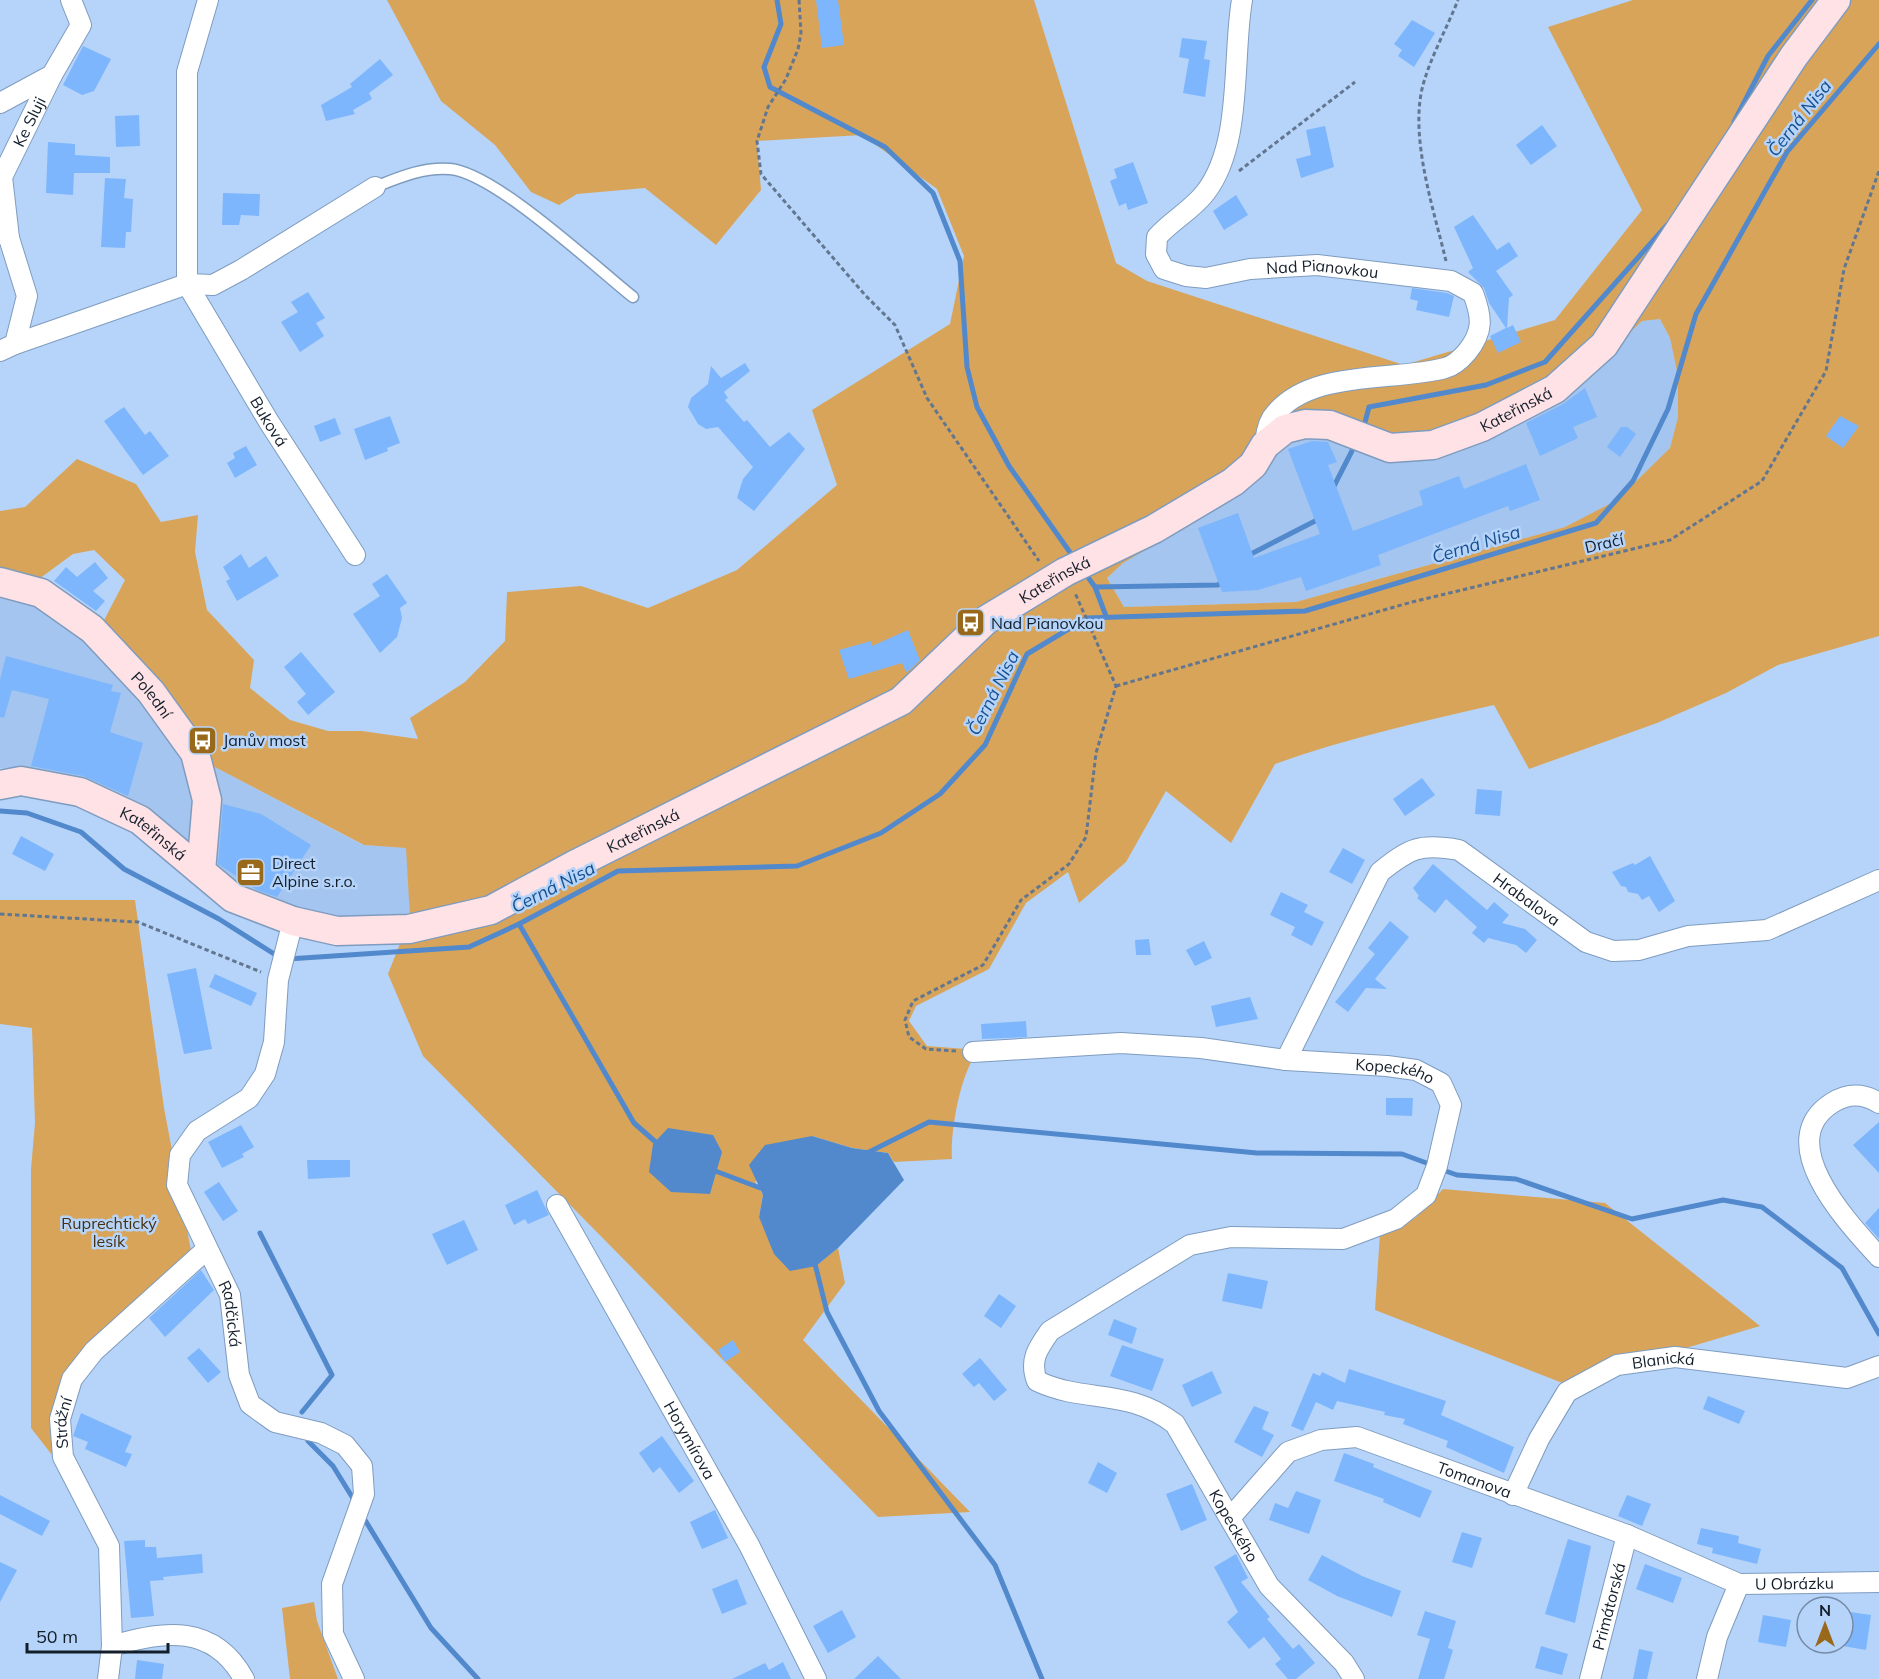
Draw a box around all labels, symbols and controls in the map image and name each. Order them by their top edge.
water label: Černá Nisa [1762,75,1836,161]
street label: Ke Sluji [8,93,50,150]
street label: Nad Pianovkou [1266,255,1379,282]
street label: Kateřinská [1476,382,1555,436]
street label: Buková [246,393,292,450]
water label: Černá Nisa [1429,520,1523,568]
street label: Dračí [1583,529,1626,557]
street label: Kateřinská [1015,551,1093,608]
bus stop icon: Nad Pianovkou [954,607,986,639]
place label: Nad Pianovkou [991,613,1103,633]
water label: Černá Nisa [962,647,1024,739]
street label: Polední [127,667,177,723]
bus stop icon: Janův most [186,724,218,756]
place label: Janův most [223,730,306,750]
street label: Kateřinská [117,802,191,865]
street label: Kateřinská [603,804,683,857]
place label: Direct Alpine s.r.o. [272,853,356,891]
office icon: Direct Alpine s.r.o. [235,856,267,888]
water label: Černá Nisa [507,856,599,918]
street label: Hrabalova [1489,868,1564,930]
street label: Kopeckého [1355,1054,1438,1088]
park label: Ruprechtický lesík [61,1213,157,1251]
street label: Radčická [214,1277,246,1348]
street label: Blanická [1631,1347,1696,1373]
street label: Strážní [50,1393,76,1450]
street label: Horymírova [660,1397,720,1483]
street label: Tomanova [1435,1457,1514,1502]
street label: Kopeckého [1205,1486,1263,1566]
street label: Primátorská [1588,1560,1630,1652]
street label: U Obrázku [1755,1573,1834,1594]
north arrow [1795,1595,1855,1655]
text: N [1819,1600,1831,1620]
scale bar [27,1616,168,1654]
text: 50 m [36,1625,78,1648]

